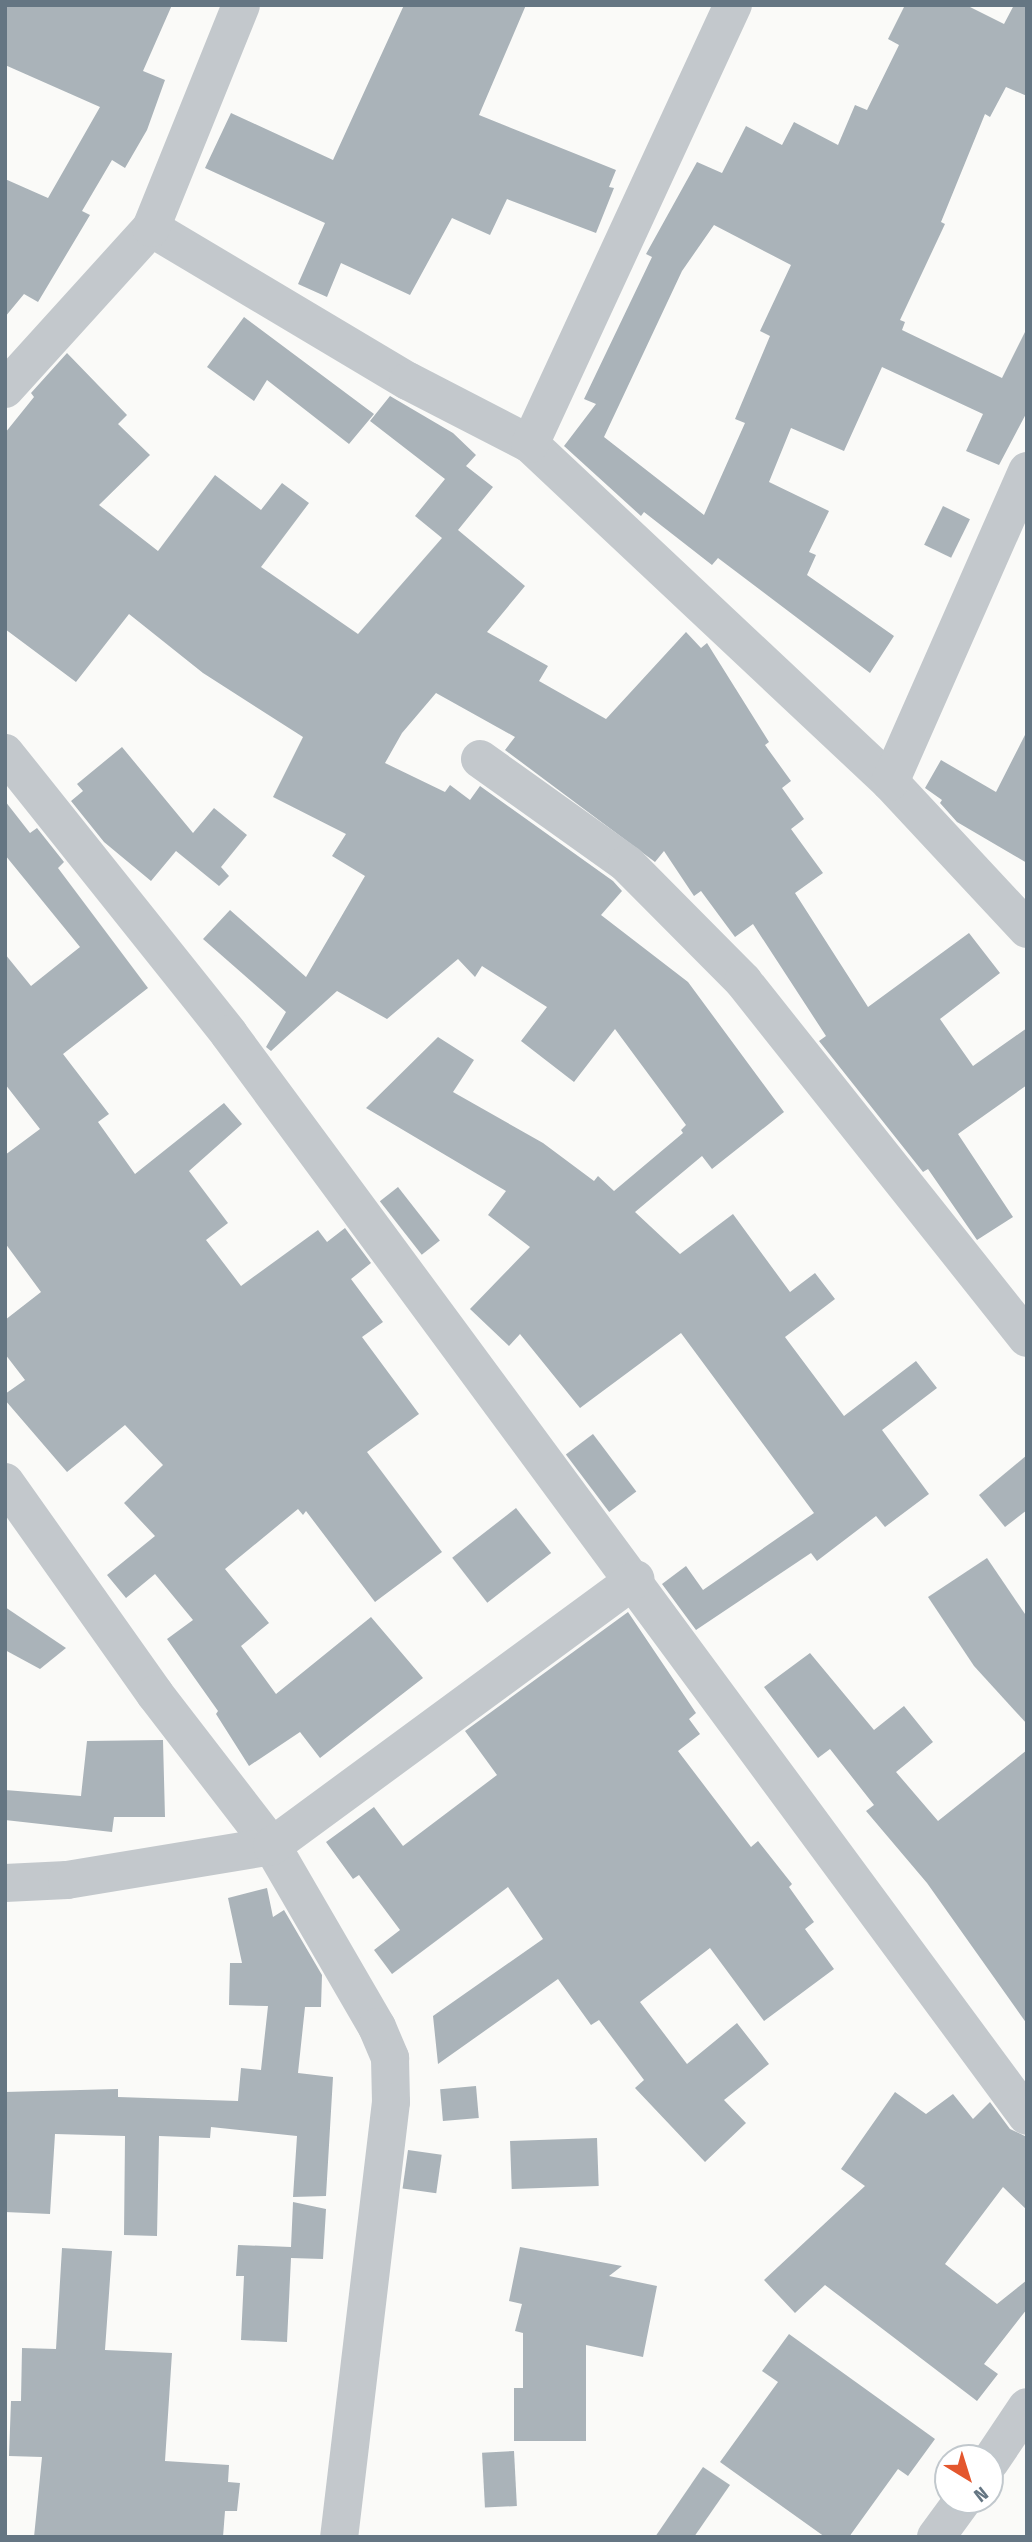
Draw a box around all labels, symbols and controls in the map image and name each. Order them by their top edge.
north arrow [934,2444,1004,2514]
text: N [969,2482,993,2507]

